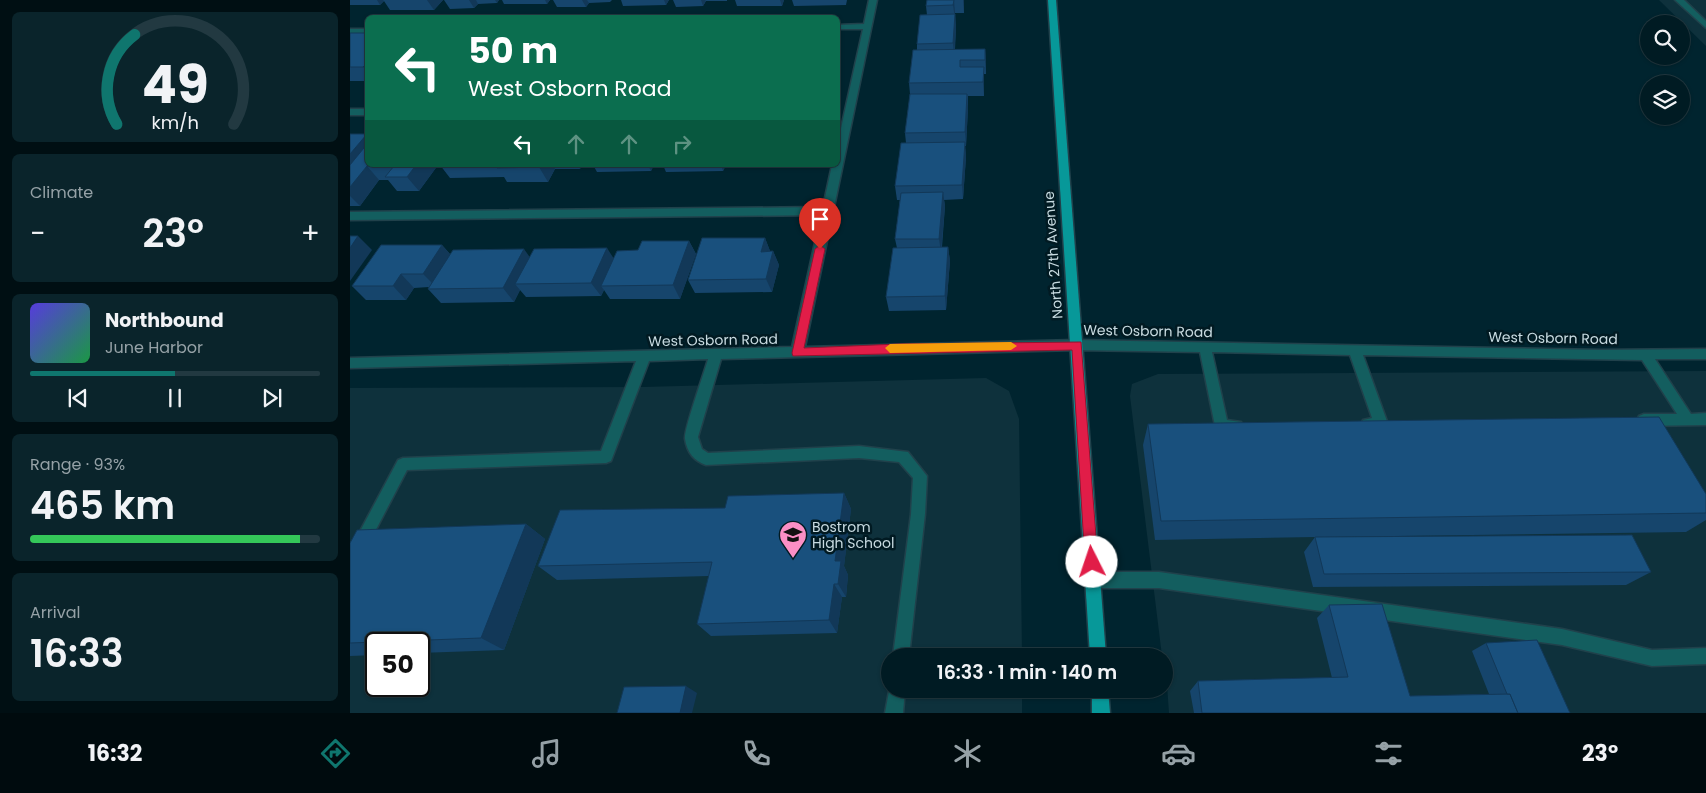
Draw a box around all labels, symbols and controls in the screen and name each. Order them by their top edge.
map controls [1640,15,1690,125]
button: search [1640,15,1690,65]
text: 50 m [468,26,558,75]
icon: left [385,35,450,100]
text: 49 [141,48,209,121]
text: West Osborn Road [468,73,672,104]
button: layers [1640,75,1690,125]
text: km/h [151,110,199,135]
icon: left [509,130,537,158]
icon: ahead [562,130,590,158]
icon: ahead [615,130,643,158]
icon: right [668,130,696,158]
text: Climate [30,181,93,204]
street label: North 27th Avenue [1039,190,1067,319]
pin [799,198,841,249]
icon: arrive [806,205,834,233]
text: 23° [142,207,204,260]
text: − [30,214,45,253]
text: + [301,214,320,253]
text: Northbound [105,307,224,334]
street label: West Osborn Road [1083,320,1213,342]
street label: West Osborn Road [1488,327,1618,349]
street label: West Osborn Road [648,329,778,351]
text: June Harbor [105,336,203,359]
icon: previous [64,384,92,412]
icon: pause [161,384,189,412]
icon: next [258,384,286,412]
text: Range · 93% [30,453,125,476]
text: 465 km [30,479,175,532]
place label: Bostrom High School [812,517,894,553]
school or university icon: Bostrom High School [778,520,808,559]
position arrow [1065,535,1117,587]
text: Arrival [30,601,80,624]
text: 16:33 [30,627,124,680]
speed limit sign: 50 [365,632,430,697]
text: 16:33 · 1 min · 140 m [937,659,1117,686]
icon: directions [318,736,353,771]
icon: music [529,736,564,771]
icon: phone [739,736,774,771]
icon: climate [950,736,985,771]
icon: car [1161,736,1196,771]
icon: filters [1371,736,1406,771]
text: 16:32 [88,738,142,769]
text: 23° [1582,738,1618,769]

